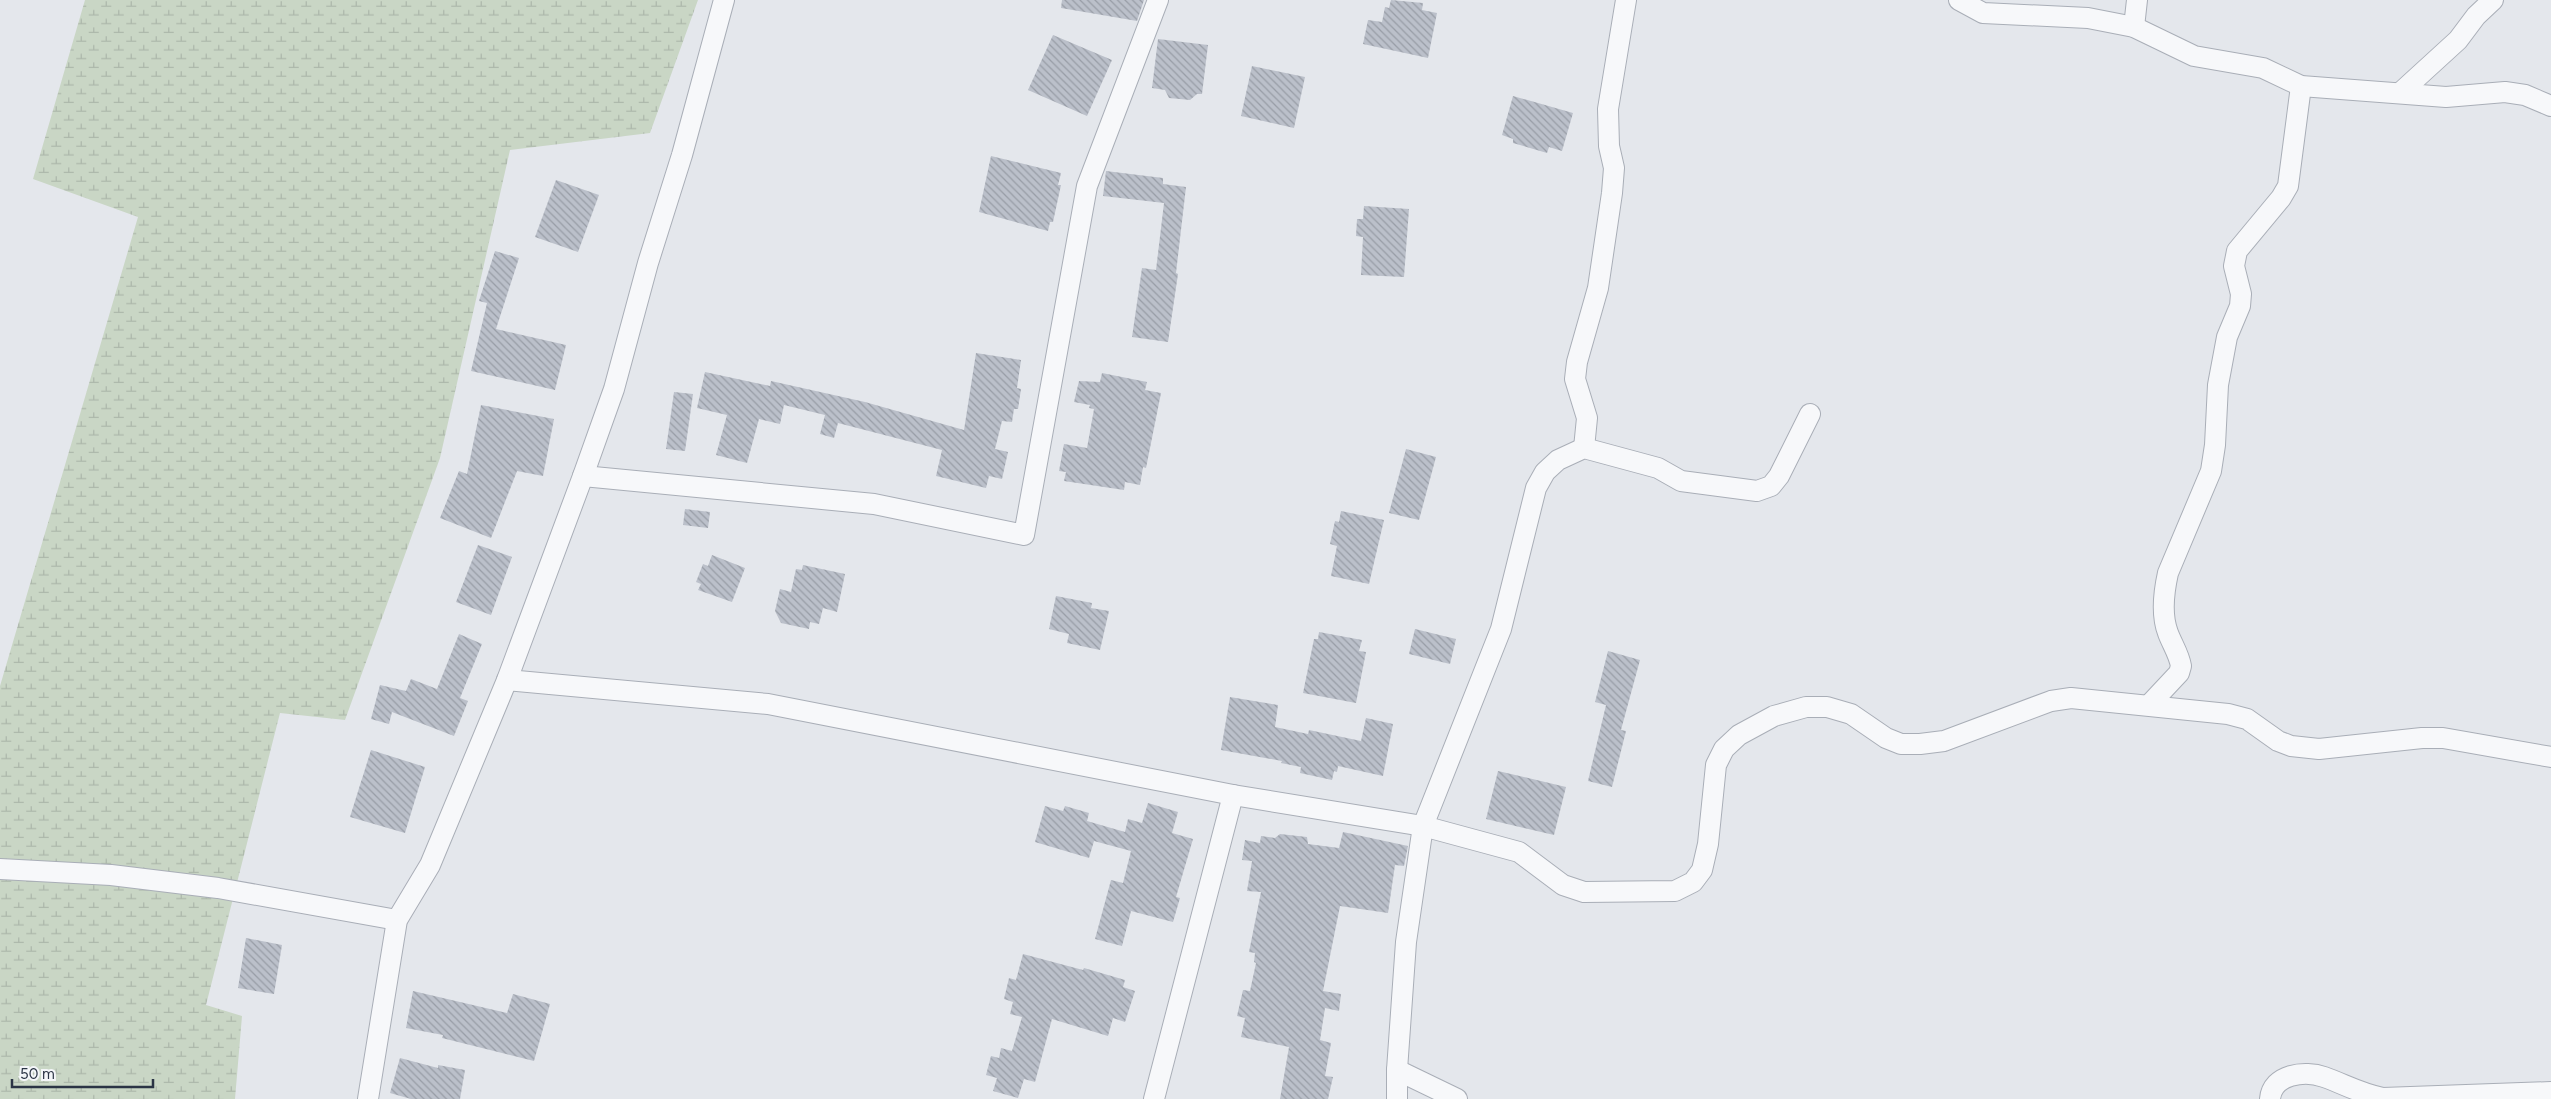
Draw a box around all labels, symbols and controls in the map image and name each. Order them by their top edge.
scale bar [12,1056,154,1088]
text: 50 m [20,1065,55,1083]

